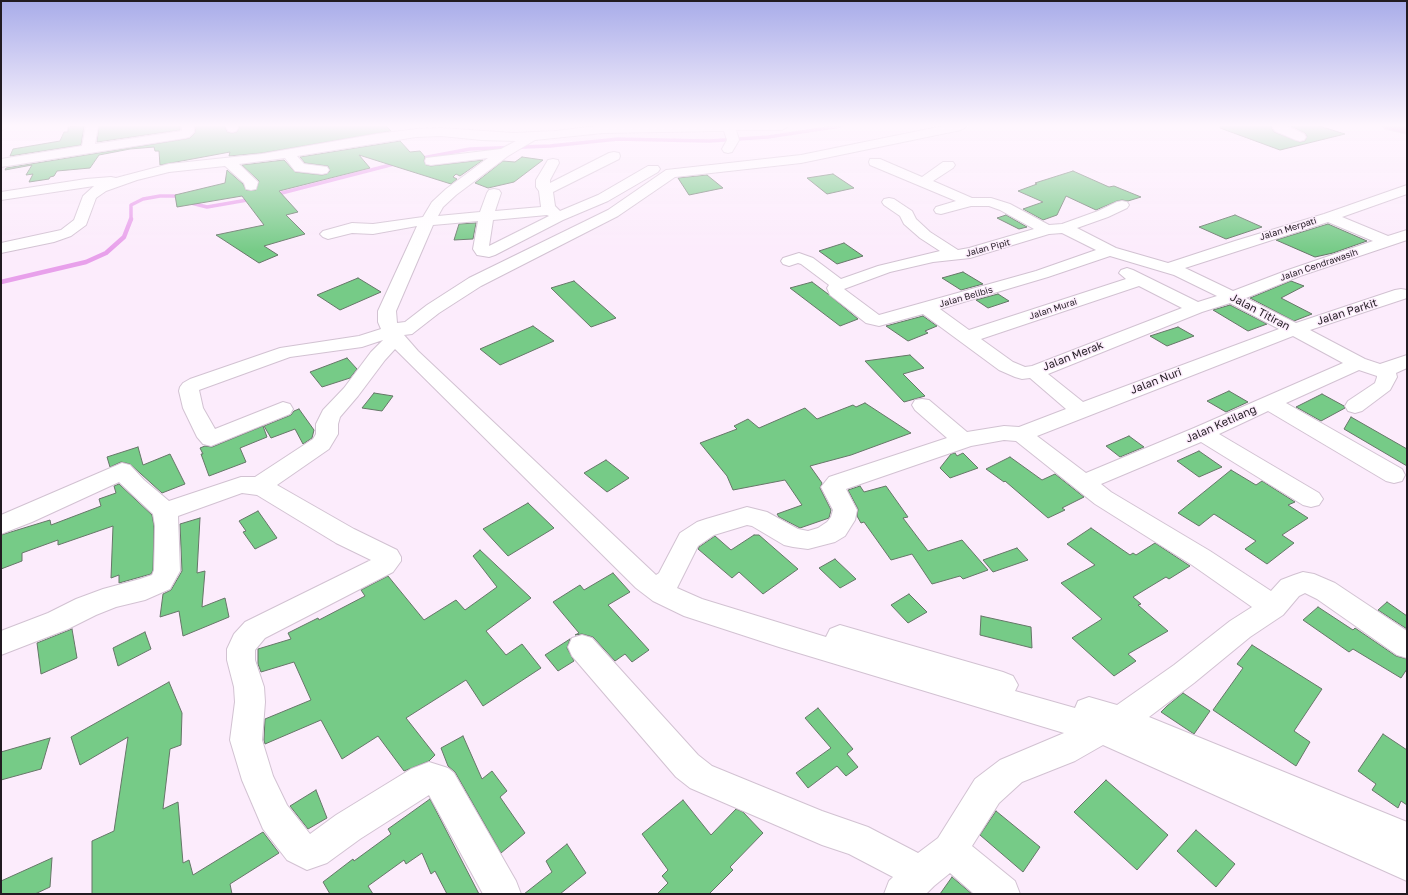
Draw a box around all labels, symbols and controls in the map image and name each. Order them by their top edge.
street label: Jalan Merpati [1258,215,1318,243]
street label: Jalan Pipit [965,237,1011,259]
street label: Jalan Cendrawasih [1279,247,1359,283]
street label: Jalan Belibis [938,284,994,310]
street label: Jalan Titiran [1228,291,1292,333]
street label: Jalan Murai [1028,296,1078,322]
street label: Jalan Parkit [1315,296,1379,328]
street label: Jalan Merak [1041,338,1105,374]
street label: Jalan Nuri [1129,365,1183,397]
street label: Jalan Ketilang [1184,403,1258,445]

